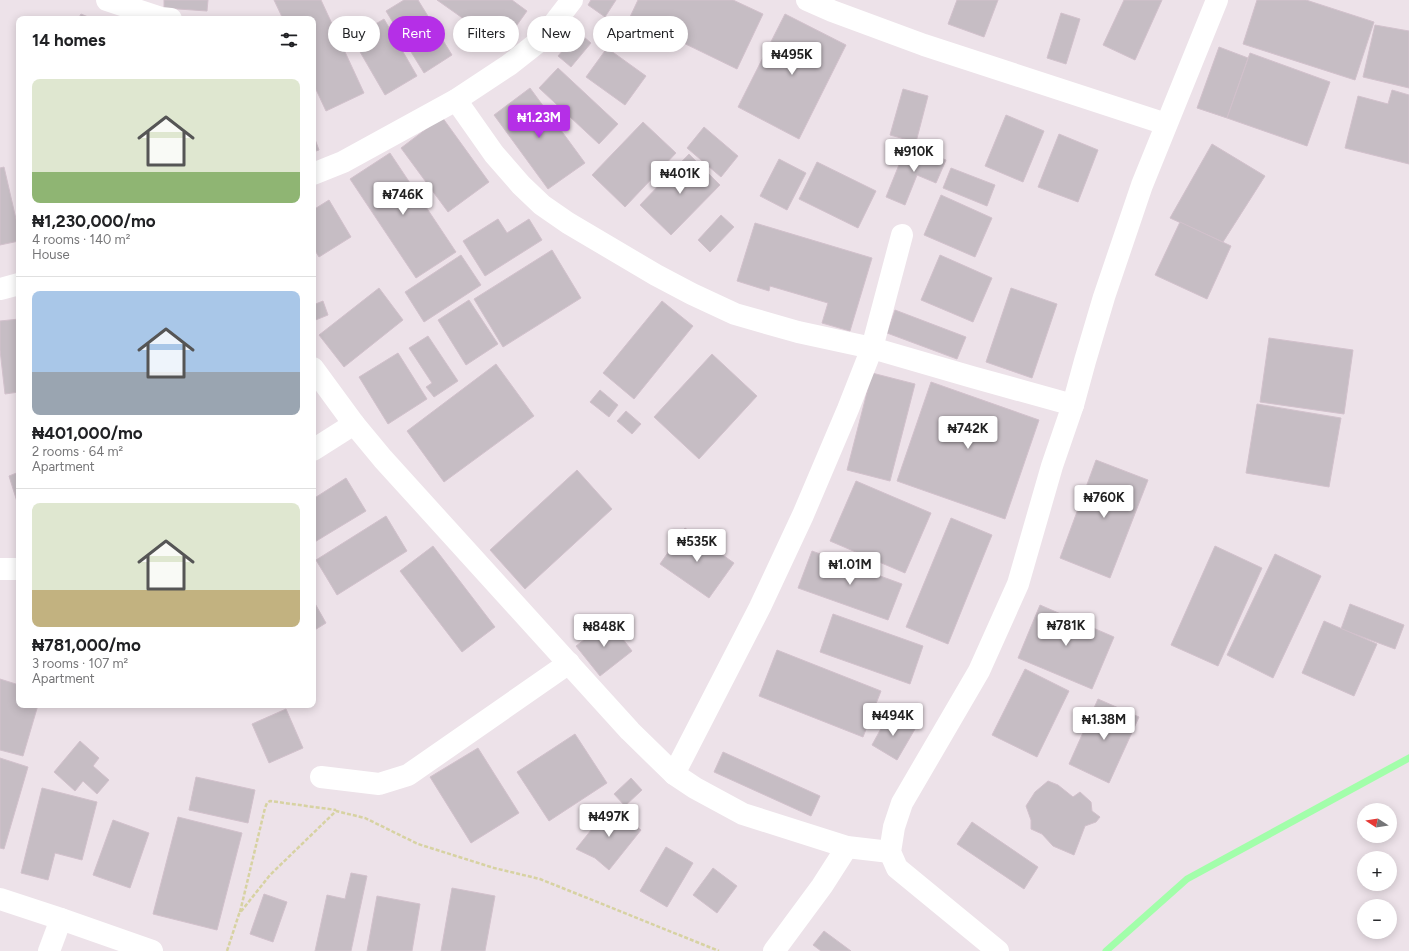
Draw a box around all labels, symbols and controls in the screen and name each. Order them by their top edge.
chip: Buy [328,16,380,52]
chip: Rent [388,16,445,52]
chip: Filters [453,16,519,52]
chip: New [527,16,585,52]
chip: Apartment [593,16,688,52]
icon: filters [278,29,300,51]
text: 14 homes [32,30,106,50]
pin: ₦495K [764,42,820,76]
text: ₦495K [771,47,813,62]
icon: home [130,105,202,177]
pin: ₦1.23M [506,105,572,139]
text: ₦1.23M [517,110,561,125]
pin: ₦910K [886,139,942,173]
text: ₦910K [894,144,934,159]
pin: ₦401K [652,161,708,195]
text: ₦401K [660,166,700,181]
pin: ₦746K [375,182,431,216]
text: ₦746K [382,187,424,202]
text: ₦1,230,000/mo [32,211,156,231]
text: 4 rooms · 140 m² [32,232,130,247]
text: House [32,247,70,262]
icon: home [130,317,202,389]
pin: ₦742K [940,416,996,450]
text: ₦742K [947,421,989,436]
text: ₦401,000/mo [32,423,143,443]
text: 2 rooms · 64 m² [32,444,123,459]
text: Apartment [32,459,95,474]
pin: ₦760K [1076,485,1132,519]
text: ₦760K [1083,490,1125,505]
icon: home [130,529,202,601]
pin: ₦535K [669,529,725,563]
text: ₦535K [677,534,717,549]
pin: ₦1.01M [817,552,883,586]
text: ₦1.01M [828,557,872,572]
pin: ₦781K [1038,613,1094,647]
pin: ₦848K [576,614,632,648]
text: ₦781K [1047,618,1085,633]
text: ₦848K [583,619,625,634]
text: ₦781,000/mo [32,635,141,655]
text: 3 rooms · 107 m² [32,656,128,671]
text: Apartment [32,671,95,686]
pin: ₦494K [865,703,921,737]
pin: ₦1.38M [1071,707,1137,741]
text: ₦494K [872,708,914,723]
text: ₦1.38M [1082,712,1126,727]
north arrow [1357,803,1397,843]
map controls [1357,803,1397,939]
pin: ₦497K [581,804,637,838]
text: ₦497K [588,809,630,824]
button: + [1357,851,1397,891]
button: − [1357,899,1397,939]

